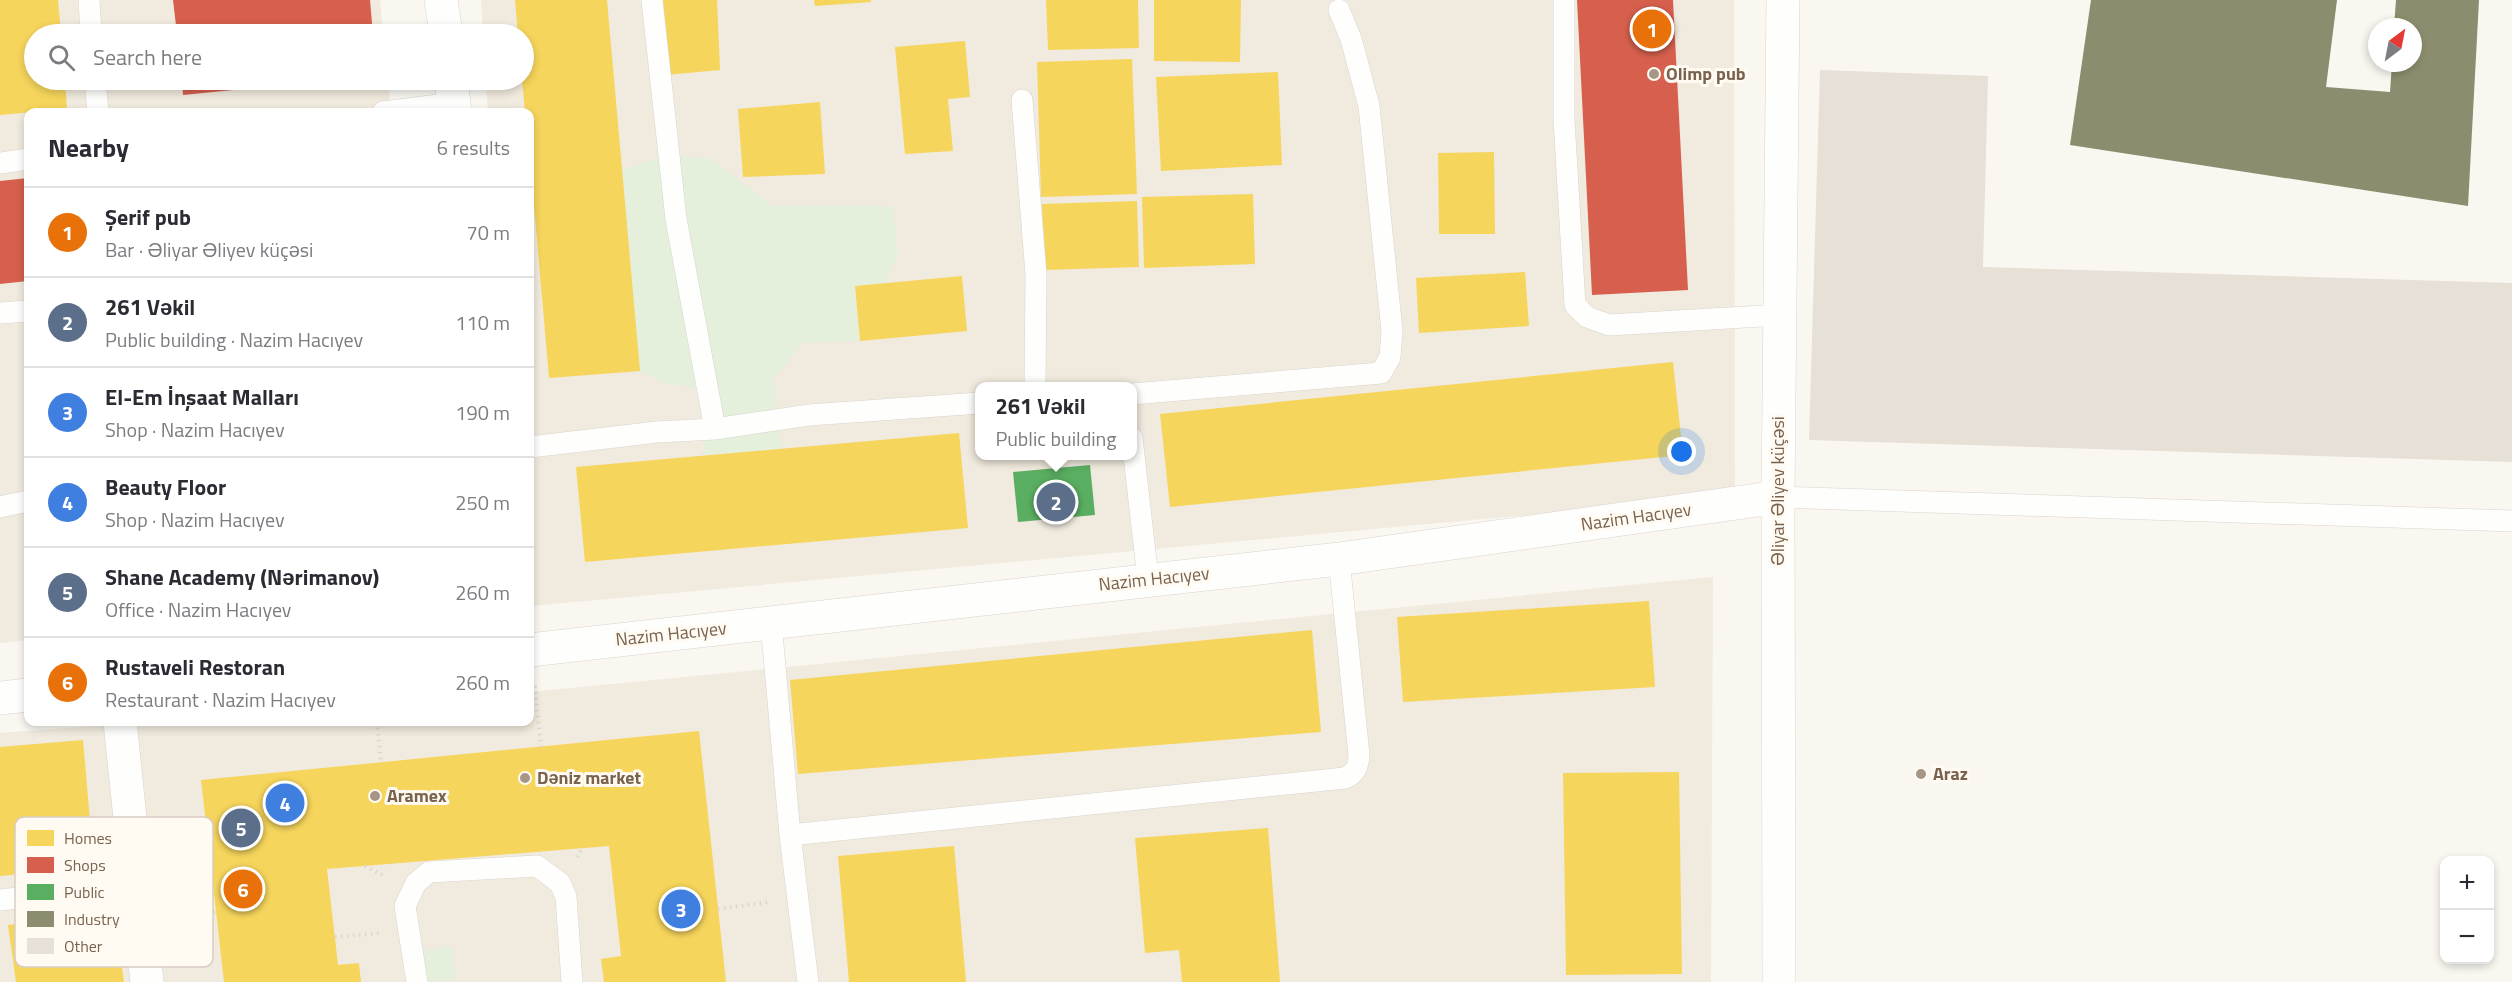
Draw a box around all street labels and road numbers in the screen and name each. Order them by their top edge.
street label: Əliyar Əliyev küçəsi [1764,416,1791,566]
street label: Nazim Hacıyev [1579,495,1693,538]
street label: Nazim Hacıyev [1097,559,1211,598]
street label: Nazim Hacıyev [614,614,728,653]

